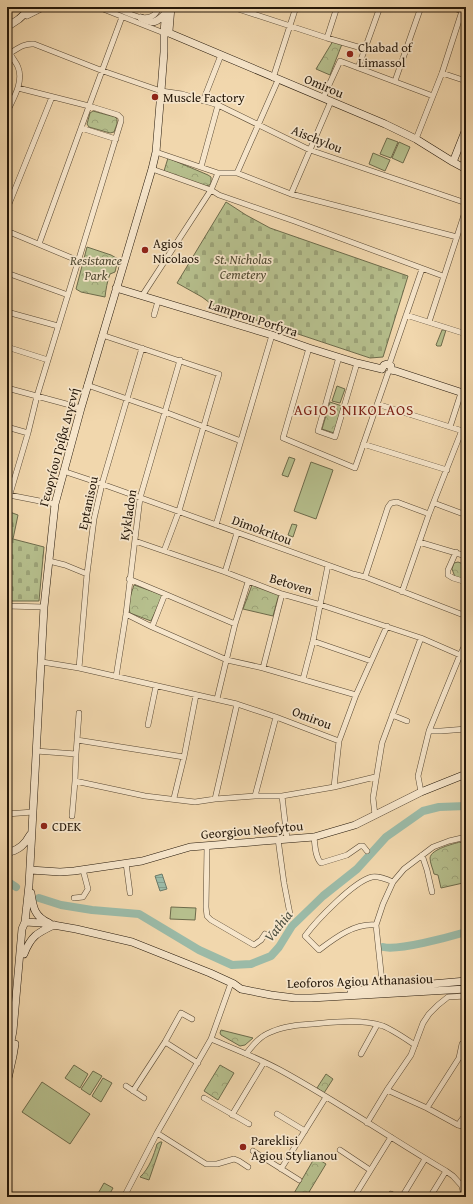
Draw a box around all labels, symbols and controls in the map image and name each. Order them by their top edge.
place label: Chabad of Limassol [358,38,414,72]
marker: Chabad of Limassol [345,49,355,59]
street label: Omirou [301,69,347,103]
place label: Muscle Factory [163,88,245,107]
marker: Muscle Factory [150,92,160,102]
street label: Aischylou [289,120,345,158]
place label: Agios Nicolaos [153,234,199,268]
marker: Agios Nicolaos [140,245,150,255]
park label: St. Nicholas Cemetery [214,250,272,284]
park label: Resistance Park [69,251,122,285]
street label: Lamprou Porfyra [206,295,301,342]
street label: Γεωργίου Γρίβα Διγενή [34,385,84,509]
district label: AGIOS NIKOLAOS [294,399,414,420]
street label: Eptanisou [73,475,103,531]
street label: Kykladon [115,487,142,542]
street label: Dimokritou [229,510,295,550]
street label: Betoven [267,568,315,600]
street label: Omirou [289,702,335,734]
street label: Georgiou Neofytou [200,816,304,844]
place label: CDEK [52,817,82,836]
marker: CDEK [39,821,49,831]
water label: Vathia [259,905,297,946]
street label: Leoforos Agiou Athanasiou [287,969,433,993]
place label: Pareklisi Agiou Stylianou [251,1131,337,1165]
marker: Pareklisi Agiou Stylianou [238,1142,248,1152]

